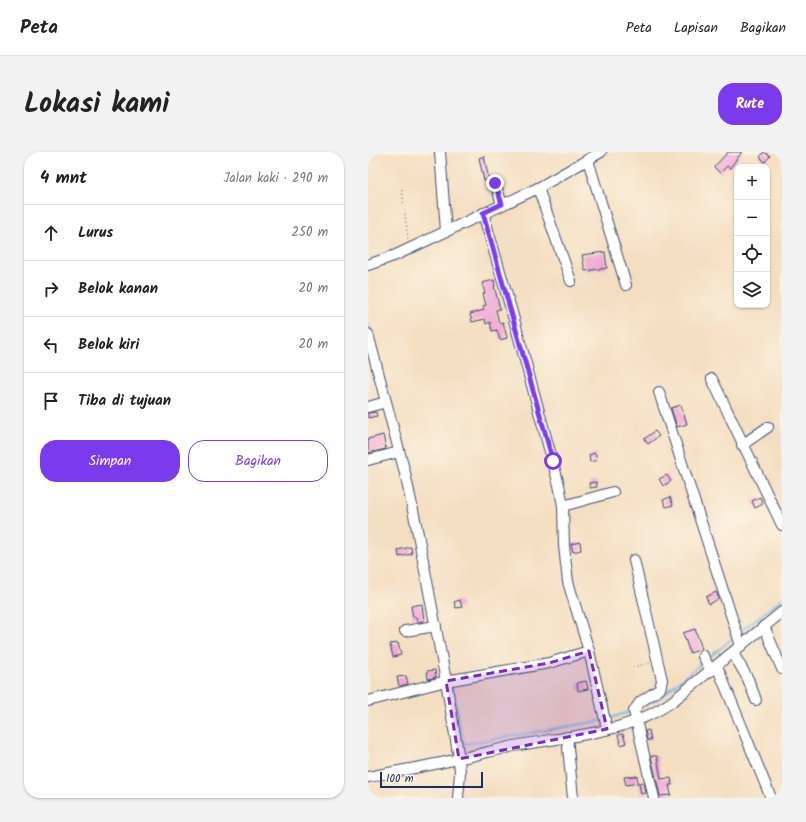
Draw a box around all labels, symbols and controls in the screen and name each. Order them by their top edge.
text: Peta [20,13,58,43]
text: Peta [626,17,652,39]
text: Lapisan [674,17,718,39]
text: Bagikan [740,17,786,39]
text: Lokasi kami [24,82,170,127]
button: Rute [718,83,782,125]
map controls [734,164,770,308]
button: + [734,164,770,200]
text: 4 mnt [40,165,87,192]
text: Jalan kaki · 290 m [224,168,328,189]
route end [486,174,504,192]
button: − [734,200,770,236]
text: Lurus [78,221,113,245]
icon: ahead [40,222,62,244]
text: 250 m [291,222,328,243]
button: locate [734,236,770,272]
button: layers [734,272,770,308]
text: Belok kanan [78,277,158,301]
icon: right [40,278,62,300]
text: 20 m [298,278,328,299]
text: Belok kiri [78,333,139,357]
icon: left [40,334,62,356]
text: 20 m [298,334,328,355]
text: Tiba di tujuan [78,389,171,413]
icon: arrive [40,390,62,412]
button: Simpan [40,440,180,482]
button: Bagikan [188,440,328,482]
route start [544,452,562,470]
scale bar [380,770,483,789]
text: 100 m [386,770,414,788]

